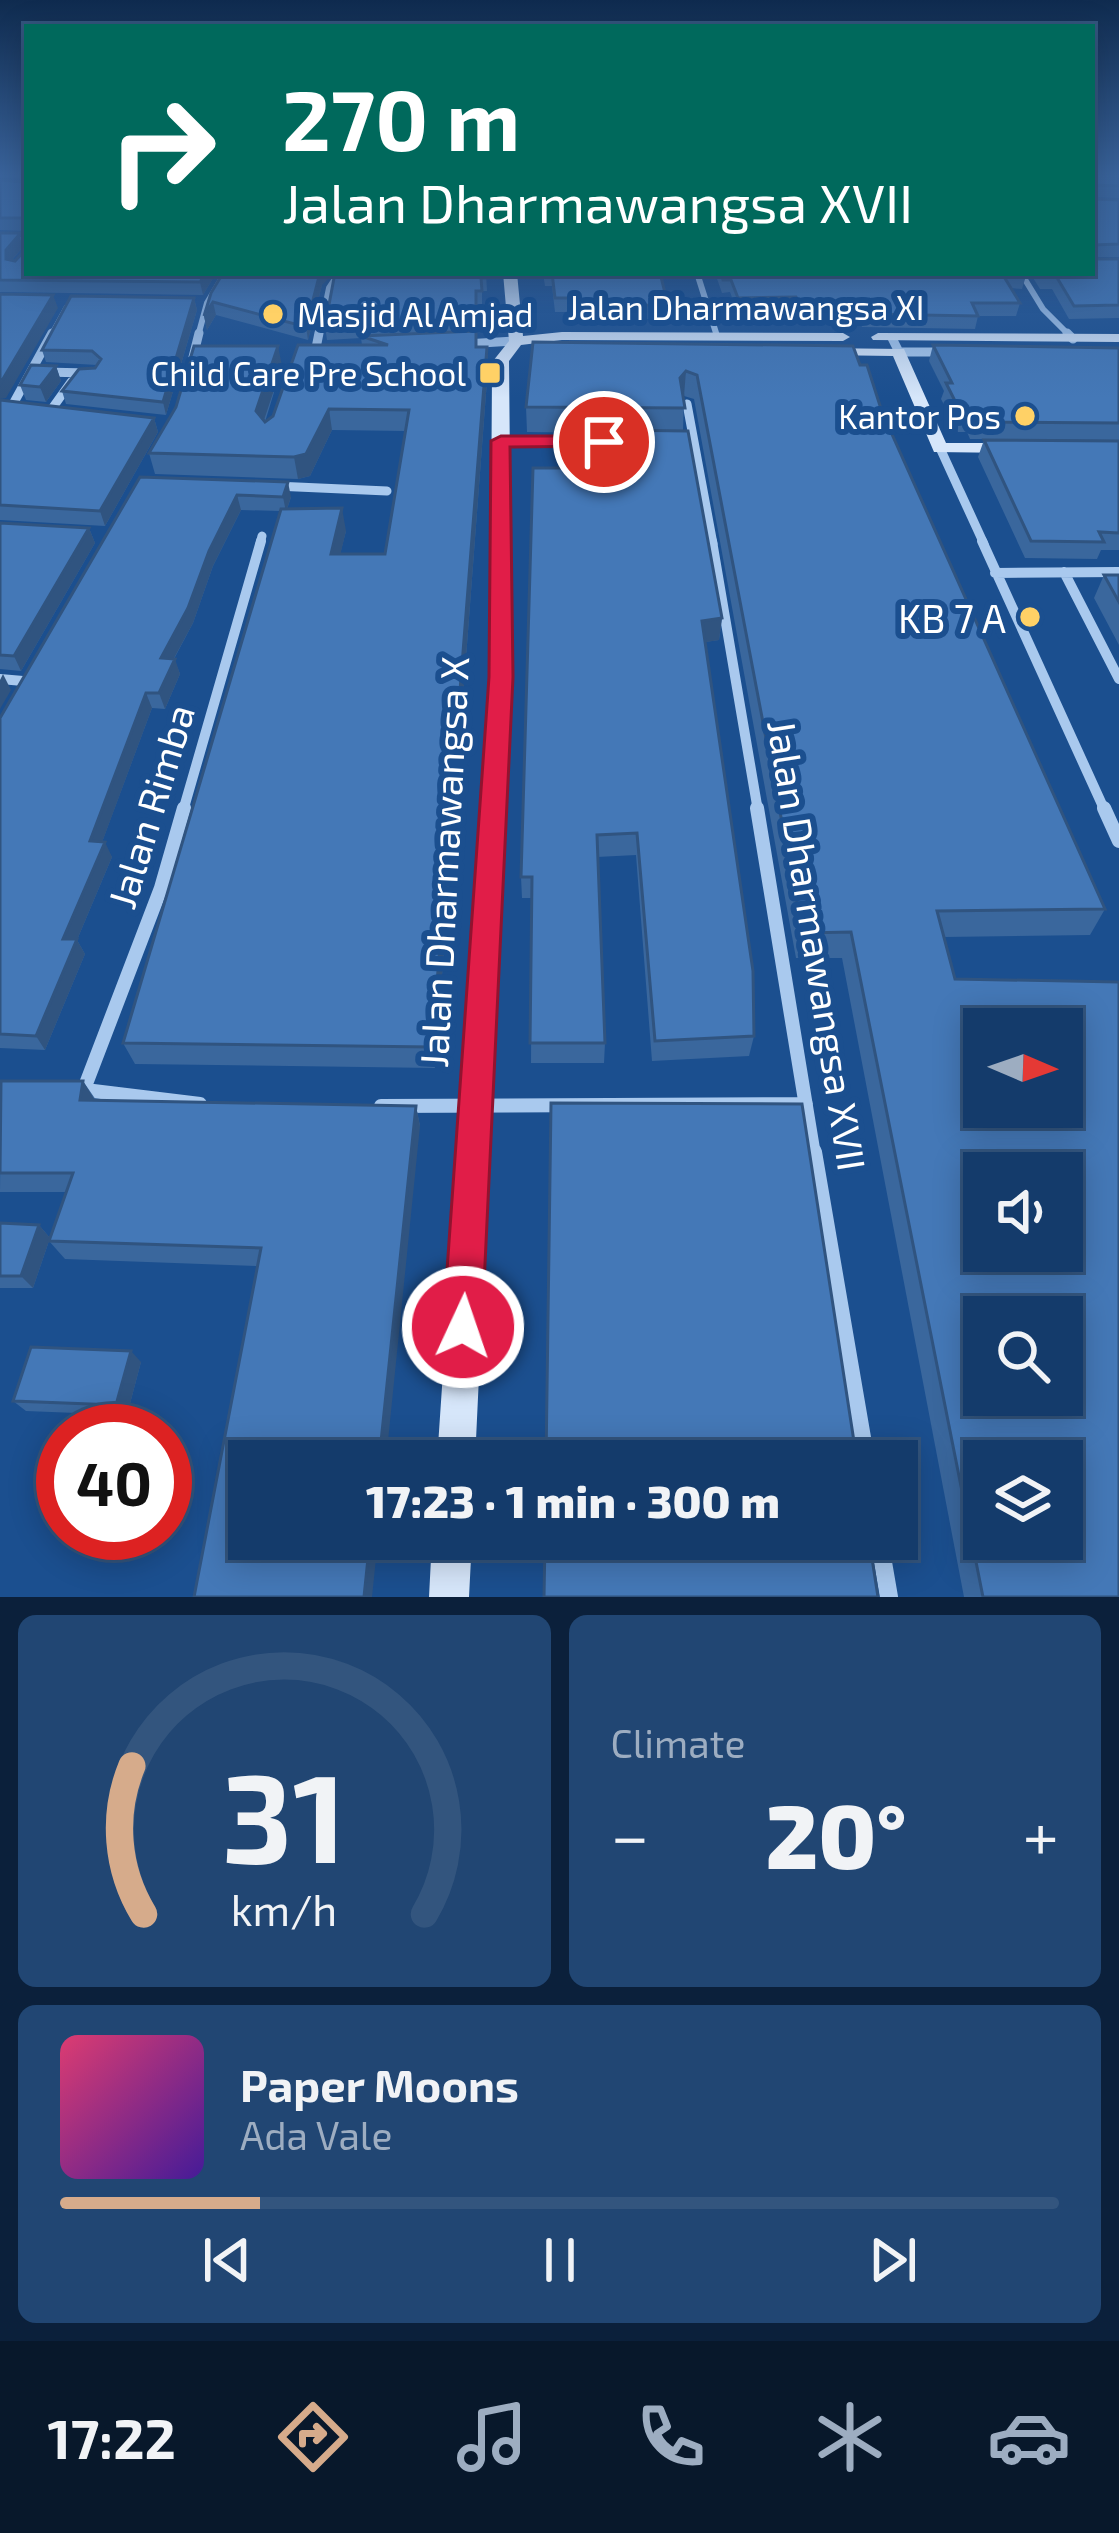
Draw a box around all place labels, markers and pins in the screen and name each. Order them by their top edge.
place label: Masjid Al Amjad [297,294,534,334]
marker: Masjid Al Amjad [260,301,286,327]
place label: Child Care Pre School [150,353,466,393]
marker: Child Care Pre School [477,360,503,386]
pin [553,391,655,493]
place label: Kantor Pos [838,396,1001,436]
marker: Kantor Pos [1012,403,1038,429]
place label: KB 7 A [898,594,1006,641]
marker: KB 7 A [1017,604,1043,630]

